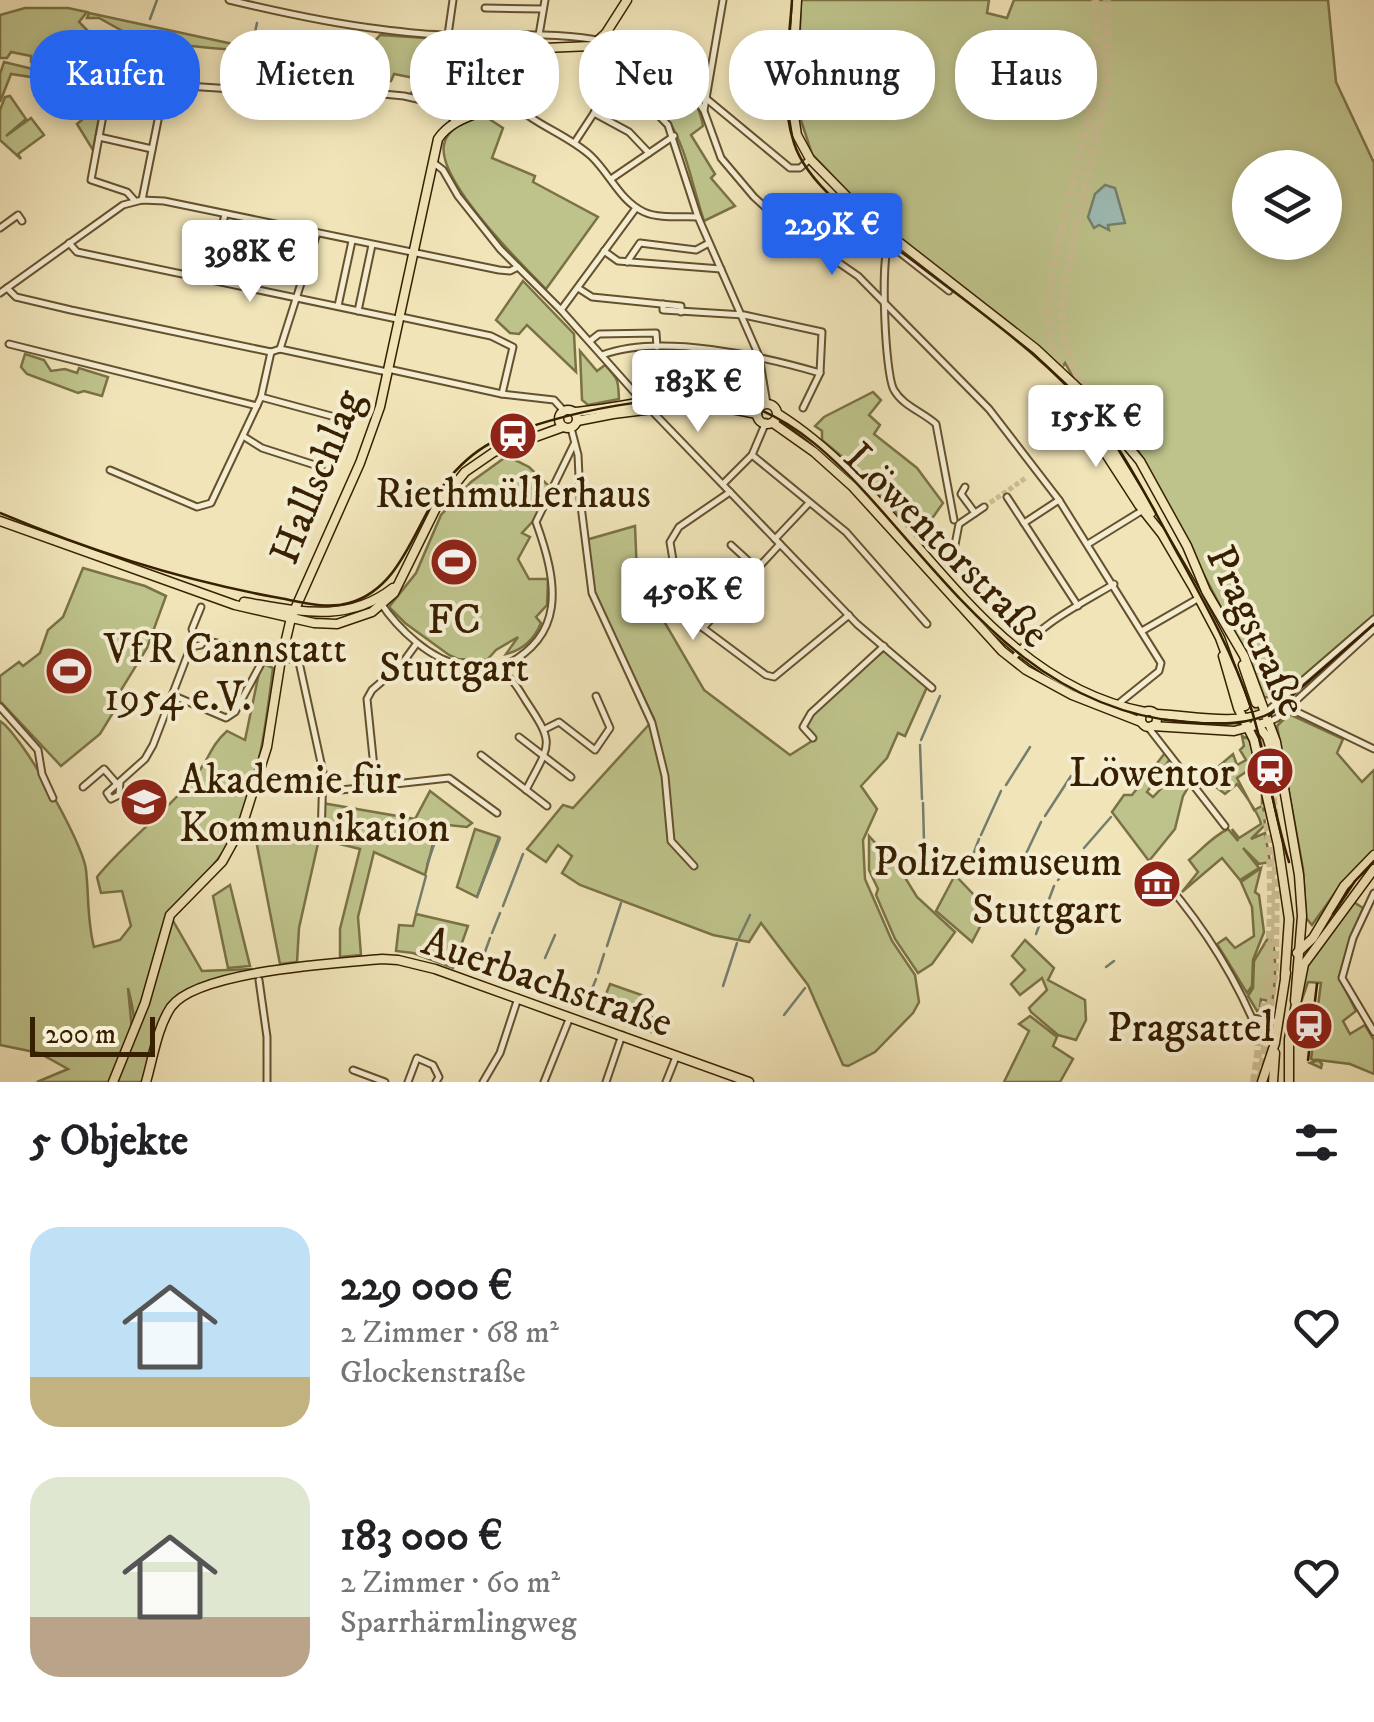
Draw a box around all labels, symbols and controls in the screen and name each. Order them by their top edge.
chip: Kaufen [30,30,200,120]
chip: Mieten [220,30,390,120]
chip: Filter [410,30,559,120]
chip: Neu [579,30,709,120]
chip: Wohnung [729,30,935,120]
chip: Haus [955,30,1097,120]
map controls [1232,150,1342,260]
button: layers [1232,150,1342,260]
pin: 229K € [751,193,913,278]
text: 229K € [784,205,880,245]
pin: 398K € [169,220,331,305]
text: 398K € [204,232,296,272]
pin: 183K € [617,350,779,435]
text: 183K € [654,362,742,402]
street label: Hallschlag [259,382,376,572]
pin: 155K € [1015,385,1177,470]
text: 155K € [1050,397,1142,437]
station icon: Riethmüllerhaus [487,410,539,462]
street label: Löwentorstraße [832,432,1060,660]
place label: Riethmüllerhaus [375,469,651,521]
sports icon: FC Stuttgart [428,536,480,588]
street label: Pragstraße [1193,538,1317,725]
pin: 450K € [612,558,774,643]
text: 450K € [643,570,743,610]
place label: FC Stuttgart [379,595,529,695]
place label: VfR Cannstatt 1954 e.V. [103,624,347,724]
sports icon: VfR Cannstatt 1954 e.V. [43,645,95,697]
station icon: Löwentor [1244,745,1296,797]
place label: Löwentor [1069,748,1235,800]
place label: Akademie für Kommunikation [179,755,450,855]
school or university icon: Akademie für Kommunikation [118,776,170,828]
place label: Polizeimuseum Stuttgart [873,837,1122,937]
museum icon: Polizeimuseum Stuttgart [1131,858,1183,910]
street label: Auerbachstraße [415,916,679,1050]
station icon: Pragsattel [1283,1000,1335,1052]
place label: Pragsattel [1107,1003,1274,1055]
scale bar [30,1012,155,1056]
text: 200 m [45,1017,116,1052]
icon: filters [1289,1115,1344,1170]
text: 5 Objekte [30,1116,188,1168]
text: 229 000 € [340,1261,513,1313]
icon: home [110,1267,230,1387]
icon: heart [1289,1300,1344,1355]
text: 2 Zimmer · 68 m² [340,1313,559,1353]
text: Glockenstraße [340,1353,526,1393]
text: 183 000 € [340,1511,503,1563]
icon: home [110,1517,230,1637]
icon: heart [1289,1550,1344,1605]
text: 2 Zimmer · 60 m² [340,1563,560,1603]
text: Sparrhärmlingweg [340,1603,577,1643]

